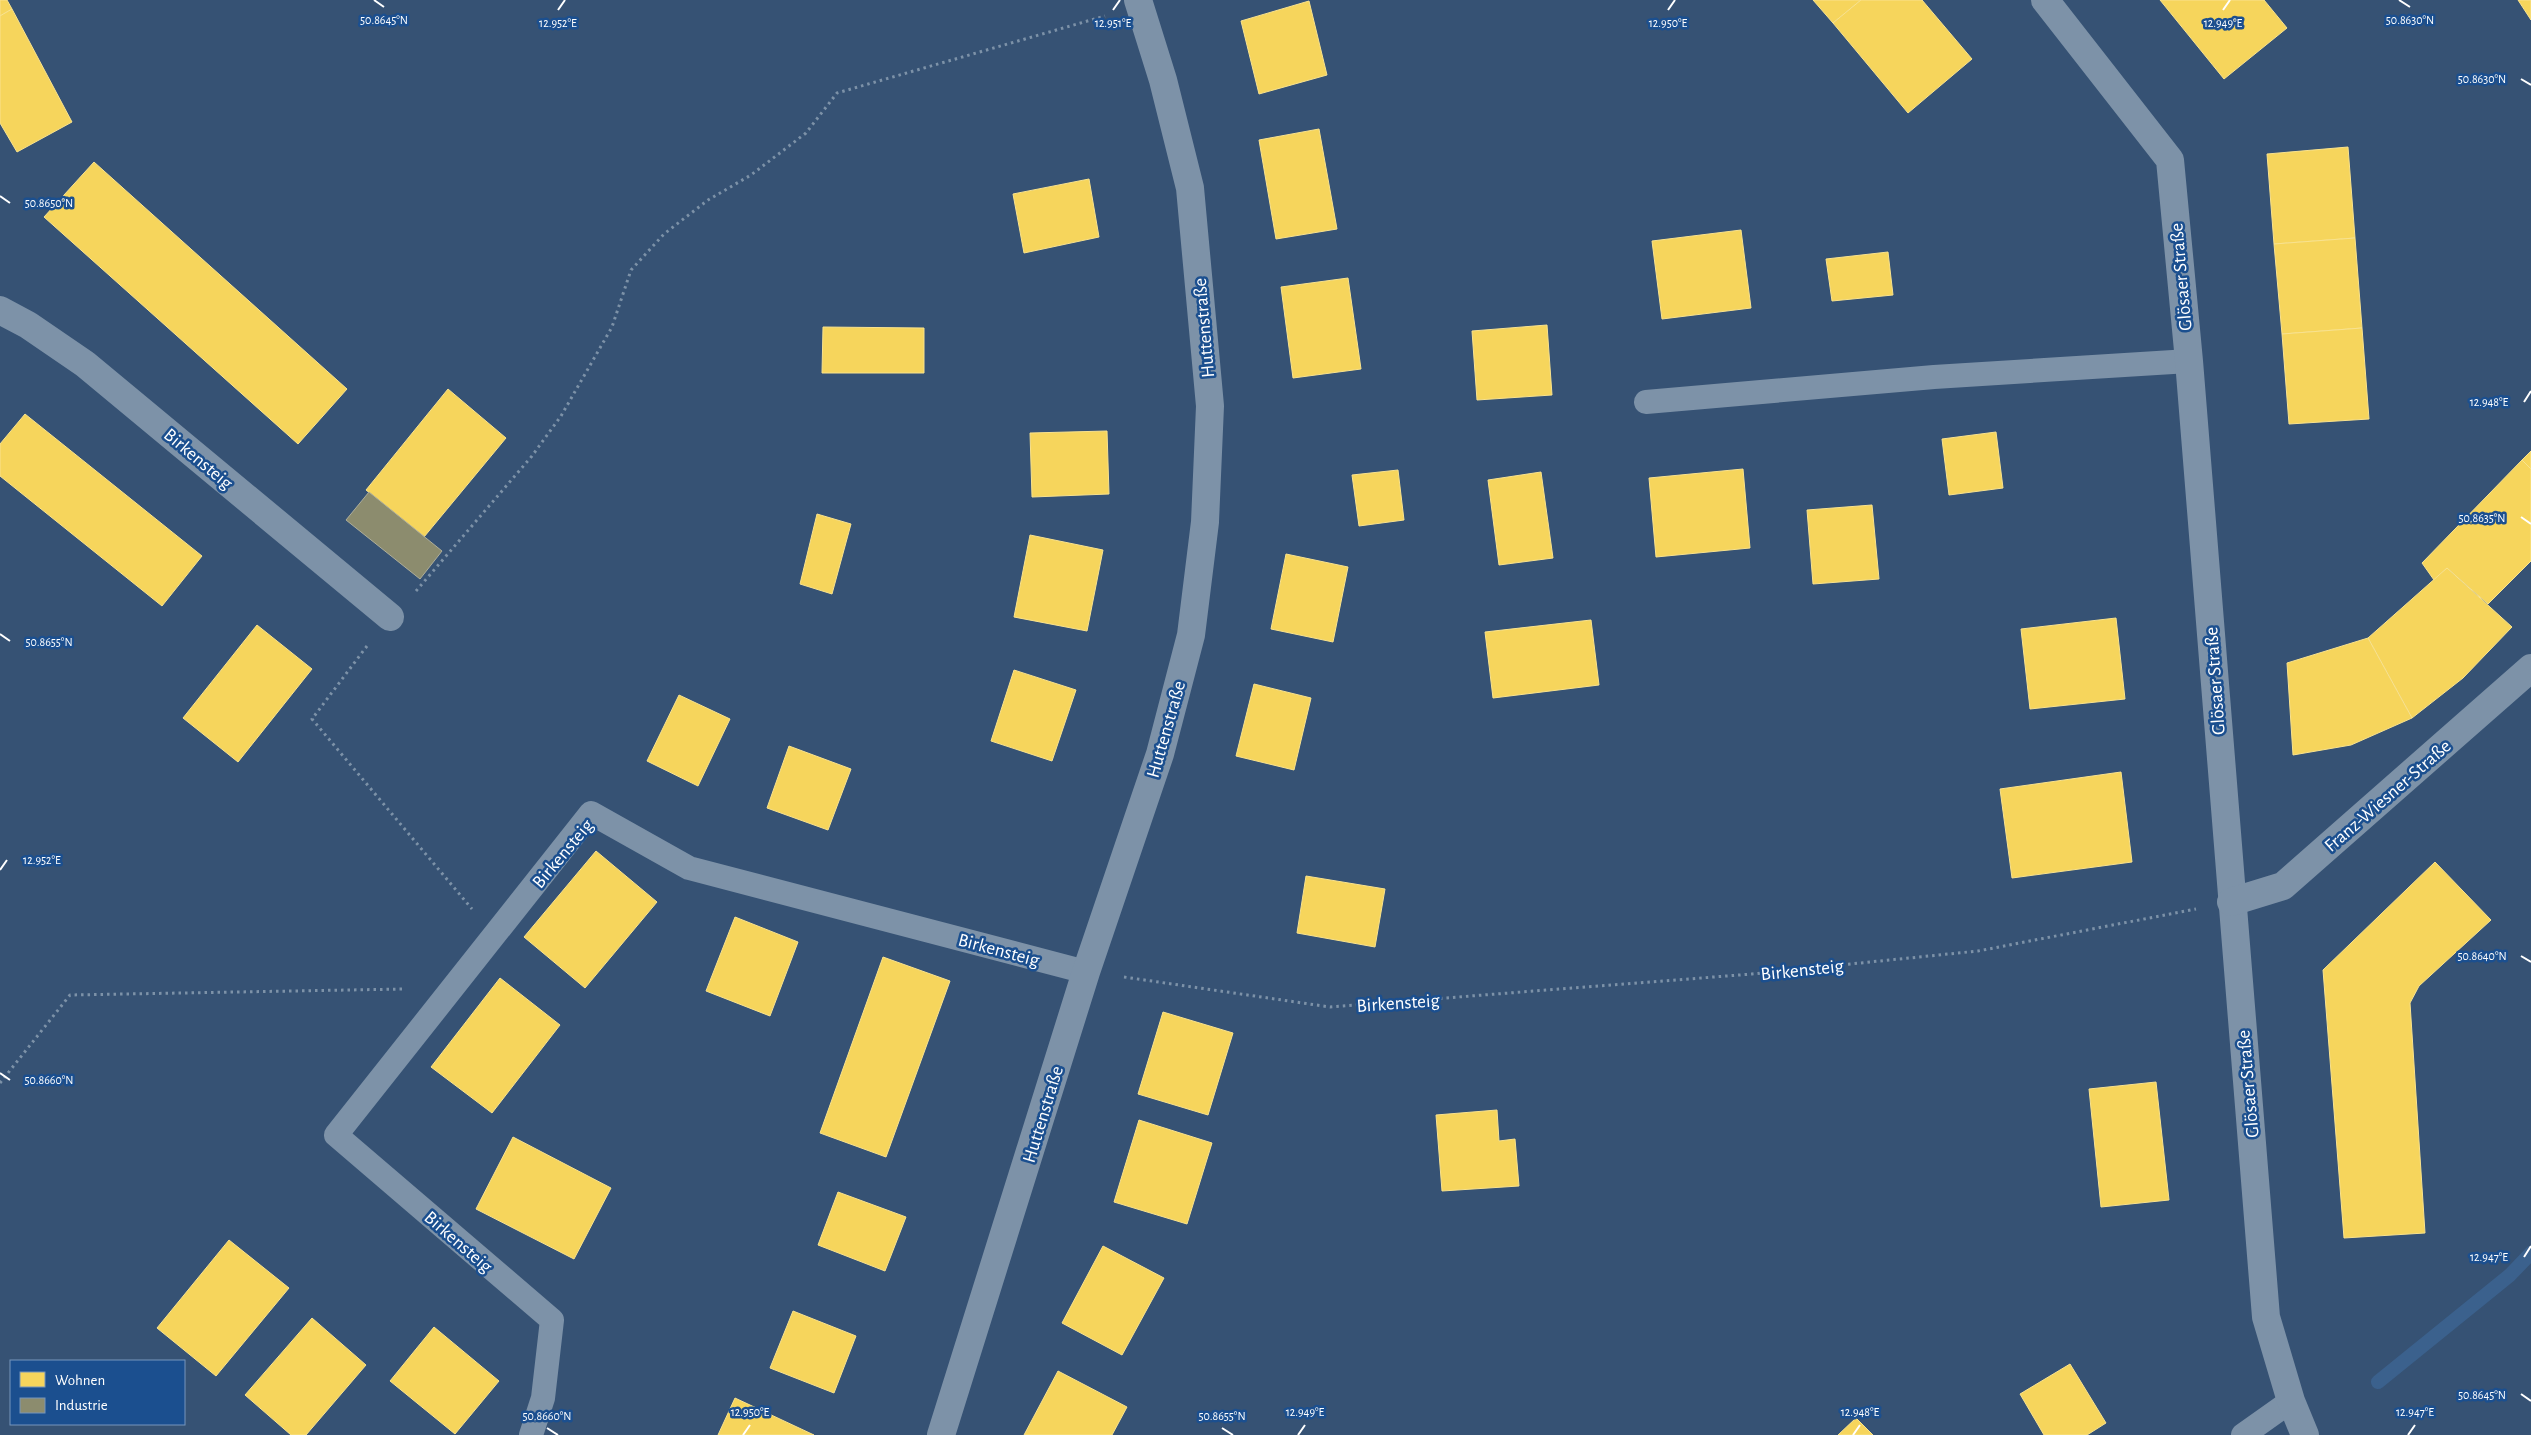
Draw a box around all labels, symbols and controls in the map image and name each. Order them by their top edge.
text: 50.8645°N [360,14,408,26]
text: 50.8630°N [2386,14,2434,26]
text: 12.952°E [539,17,577,29]
text: 12.951°E [1095,17,1131,29]
text: 12.950°E [1649,17,1688,29]
text: 12.949°E [2204,17,2243,29]
text: 50.8630°N [2458,73,2506,85]
text: 50.8650°N [25,197,73,209]
street label: Glösaer Straße [2167,222,2196,332]
street label: Huttenstraße [1191,277,1218,379]
text: 12.948°E [2470,396,2509,408]
street label: Birkensteig [160,425,237,494]
text: 50.8635°N [2458,512,2506,524]
street label: Glösaer Straße [2202,626,2229,735]
text: 50.8655°N [25,636,73,648]
street label: Huttenstraße [1144,679,1189,780]
street label: Franz-Wiesner-Straße [2321,736,2455,856]
street label: Birkensteig [529,815,598,892]
text: 12.952°E [23,854,61,866]
street label: Birkensteig [956,930,1042,971]
text: 50.8640°N [2457,950,2507,962]
street label: Birkensteig [1760,957,1845,984]
street label: Birkensteig [1356,991,1441,1016]
street label: Glösaer Straße [2234,1029,2263,1139]
street label: Huttenstraße [1020,1064,1067,1165]
text: 50.8660°N [24,1074,74,1086]
street label: Birkensteig [420,1208,496,1277]
text: 12.947°E [2470,1251,2508,1263]
legend [10,1360,185,1425]
text: Wohnen [55,1373,105,1388]
text: 50.8645°N [2458,1389,2506,1401]
text: Industrie [55,1398,108,1413]
text: 12.950°E [731,1406,770,1418]
text: 12.949°E [1286,1406,1325,1418]
text: 12.948°E [1841,1406,1880,1418]
text: 12.947°E [2396,1406,2434,1418]
text: 50.8660°N [522,1410,572,1422]
text: 50.8655°N [1198,1410,1246,1422]

